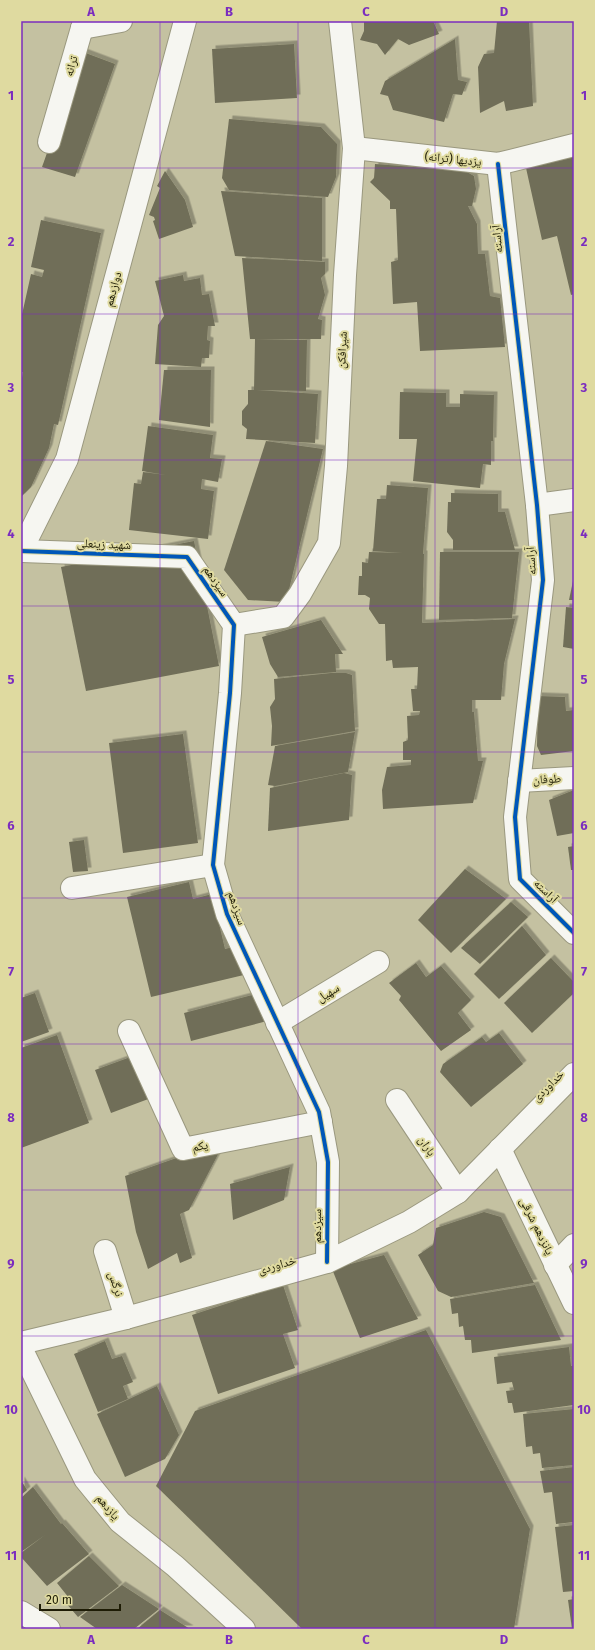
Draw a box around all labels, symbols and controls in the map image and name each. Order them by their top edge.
text: A [86,4,95,19]
text: B [225,4,233,19]
text: C [362,4,370,19]
text: D [500,4,509,19]
street label: ترانه [61,54,81,78]
text: 1 [8,88,14,103]
text: 1 [581,88,587,103]
street label: یزدیها (ترانه) [424,149,482,169]
street label: آراسته [488,223,505,254]
text: 2 [8,234,15,249]
text: 2 [581,234,588,249]
street label: دوازدهم [102,270,125,308]
street label: شیرافکن [334,331,350,369]
text: 3 [7,380,15,395]
text: 3 [580,380,588,395]
text: 4 [7,526,15,541]
text: 4 [580,526,588,541]
street label: شهید زینعلی [77,536,131,552]
street label: آراسته [523,546,539,575]
street label: سیزدهم [200,563,232,600]
text: 5 [8,672,15,687]
text: 5 [581,672,588,687]
street label: طوفان [532,771,562,787]
text: 6 [7,818,15,833]
text: 6 [580,818,588,833]
street label: آراسته [531,876,562,907]
street label: سیزدهم [224,889,249,927]
text: 7 [8,964,14,979]
text: 7 [581,964,587,979]
street label: سهیل [314,981,342,1005]
street label: خداوردی [529,1067,567,1105]
text: 8 [7,1110,15,1125]
text: 8 [580,1110,588,1125]
street label: باران [415,1133,439,1159]
street label: یکم [191,1138,210,1155]
street label: پانزدهم شرقی [516,1195,557,1258]
street label: سیزدهم [310,1209,325,1243]
street label: خداوردی [256,1253,298,1277]
text: 9 [7,1256,15,1271]
text: 9 [580,1256,588,1271]
street label: نرگس [105,1270,127,1298]
text: 10 [4,1402,18,1417]
text: 10 [577,1402,591,1417]
street label: یازدهم [92,1491,123,1524]
text: 11 [5,1548,17,1563]
text: 11 [578,1548,590,1563]
scale bar [40,1586,120,1612]
text: 20 m [46,1593,72,1607]
text: A [86,1632,95,1647]
text: B [225,1632,233,1647]
text: C [362,1632,370,1647]
text: D [500,1632,509,1647]

